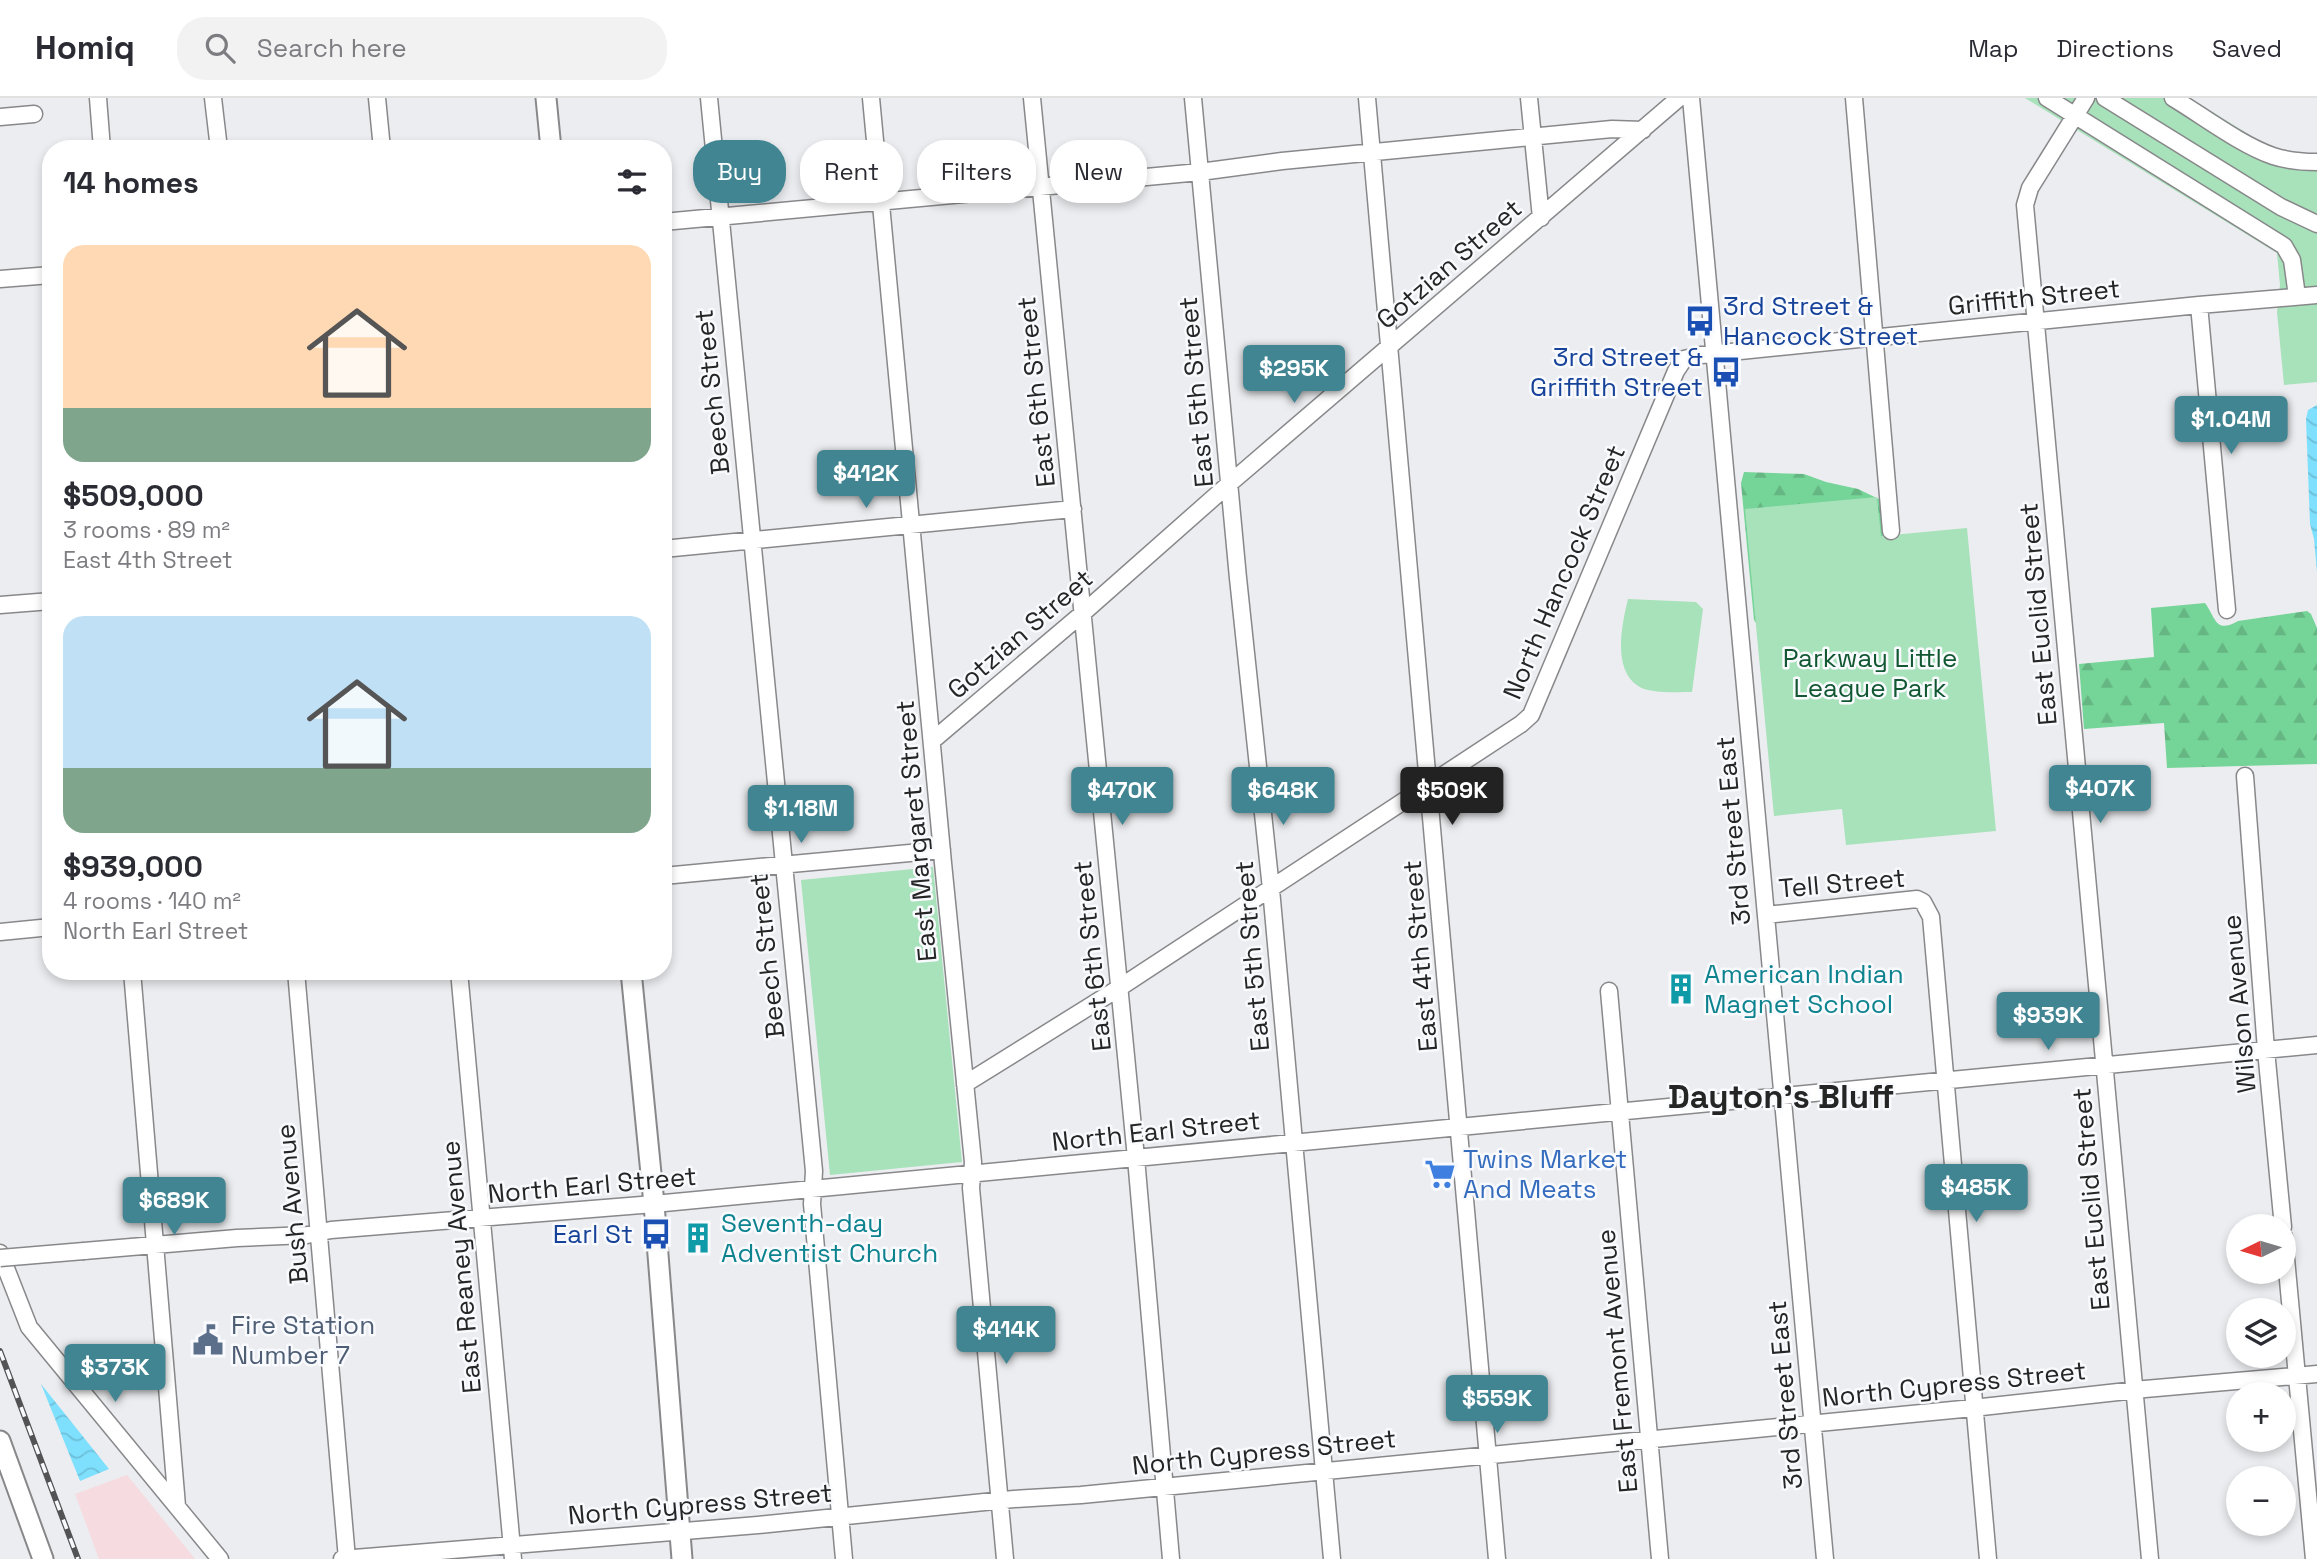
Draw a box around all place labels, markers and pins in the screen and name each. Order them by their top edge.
place label: 3rd Street & Hancock Street [1723,289,1918,353]
bus stop icon: 3rd Street & Hancock Street [1683,304,1717,338]
place label: 3rd Street & Griffith Street [1530,340,1703,404]
pin: $295K [1245,345,1343,405]
bus stop icon: 3rd Street & Griffith Street [1709,355,1743,389]
pin: $1.04M [2174,396,2288,456]
pin: $412K [817,450,915,510]
pin: $407K [2051,766,2149,825]
pin: $470K [1073,768,1171,827]
pin: $648K [1234,768,1332,827]
pin: $509K [1403,768,1501,827]
pin: $1.18M [744,786,858,845]
place label: American Indian Magnet School [1704,957,1904,1021]
building icon: American Indian Magnet School [1664,972,1698,1006]
pin: $939K [1999,992,2097,1052]
place label: Twins Market And Meats [1463,1142,1627,1206]
supermarket icon: Twins Market And Meats [1423,1157,1457,1191]
pin: $485K [1927,1164,2025,1224]
pin: $689K [125,1178,223,1237]
place label: Seventh-day Adventist Church [721,1206,938,1270]
place label: Earl St [553,1217,633,1251]
bus stop icon: Earl St [639,1217,673,1251]
building icon: Seventh-day Adventist Church [681,1221,715,1255]
pin: $414K [957,1306,1055,1366]
place label: Fire Station Number 7 [231,1308,375,1372]
public building icon: Fire Station Number 7 [191,1323,225,1357]
pin: $373K [66,1344,164,1404]
pin: $559K [1448,1376,1546,1435]

